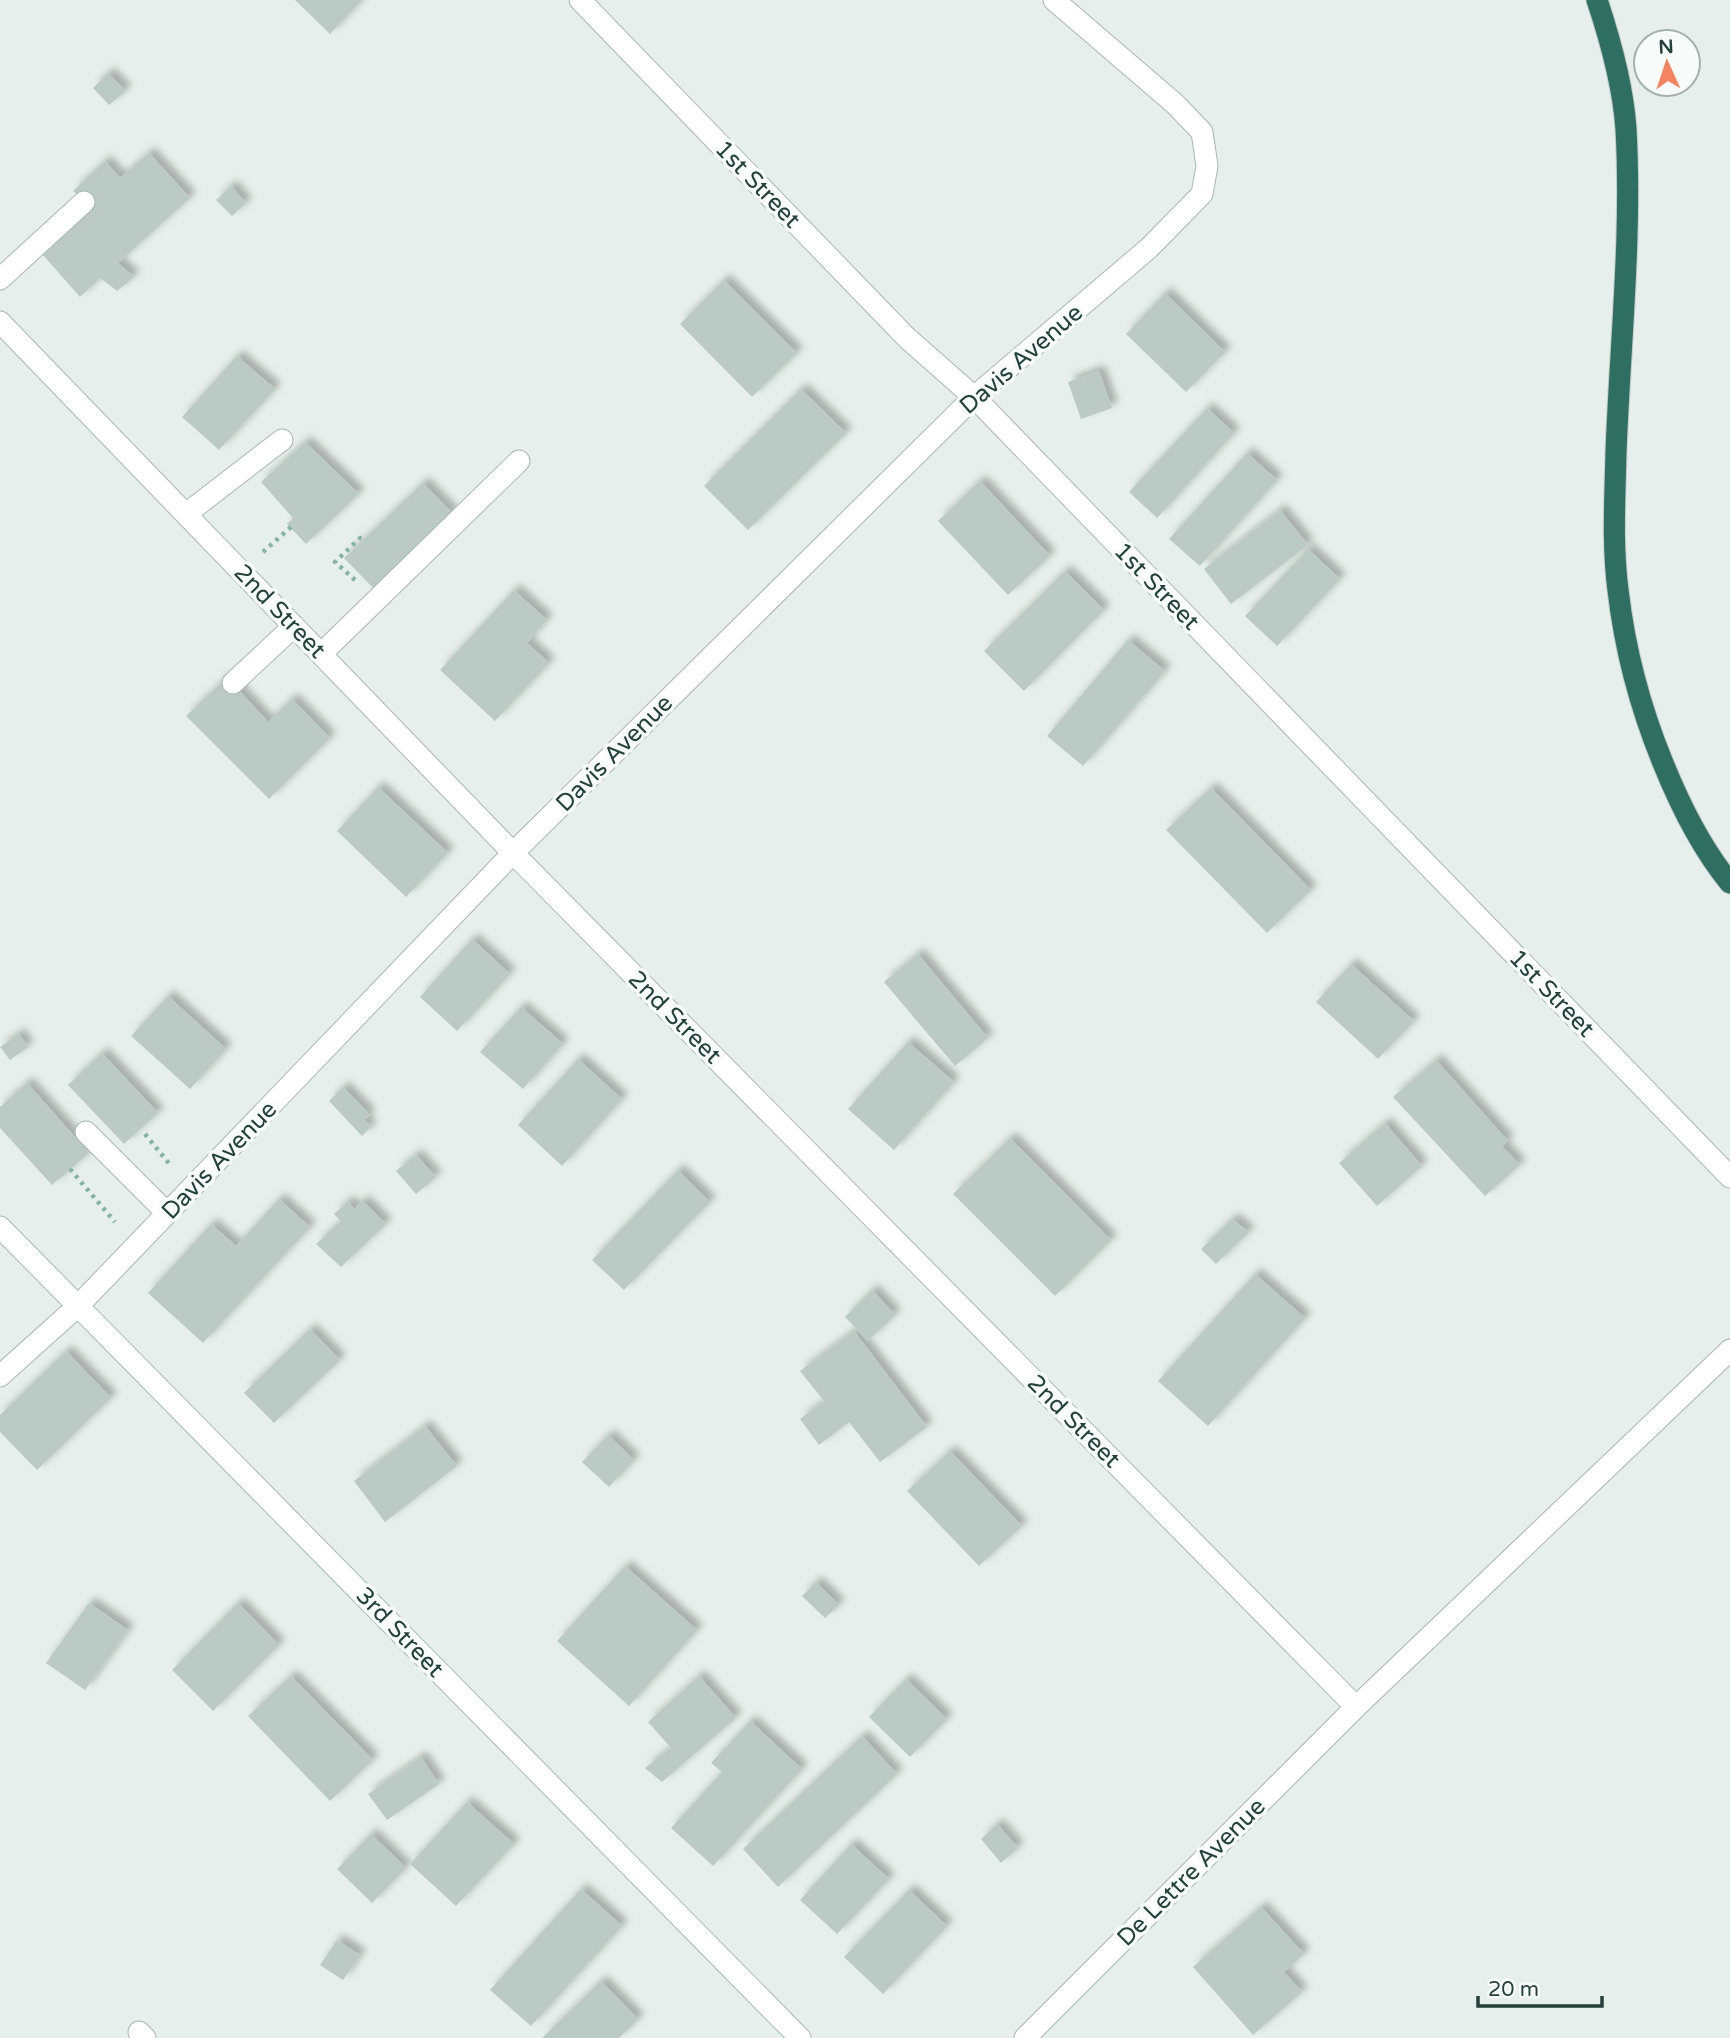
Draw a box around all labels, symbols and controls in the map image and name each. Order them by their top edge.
north arrow [1632,28,1702,98]
text: N [1658,36,1674,58]
street label: 1st Street [709,135,806,234]
street label: Davis Avenue [954,298,1089,421]
street label: 1st Street [1108,537,1205,636]
street label: 2nd Street [228,558,332,664]
street label: Davis Avenue [550,689,679,818]
street label: 1st Street [1503,944,1600,1043]
street label: 2nd Street [622,965,727,1070]
street label: Davis Avenue [156,1095,283,1226]
street label: 2nd Street [1021,1369,1126,1474]
street label: 3rd Street [350,1581,450,1683]
street label: De Lettre Avenue [1111,1792,1271,1952]
scale bar [1478,1965,1602,2009]
text: 20 m [1488,1977,1539,2002]

